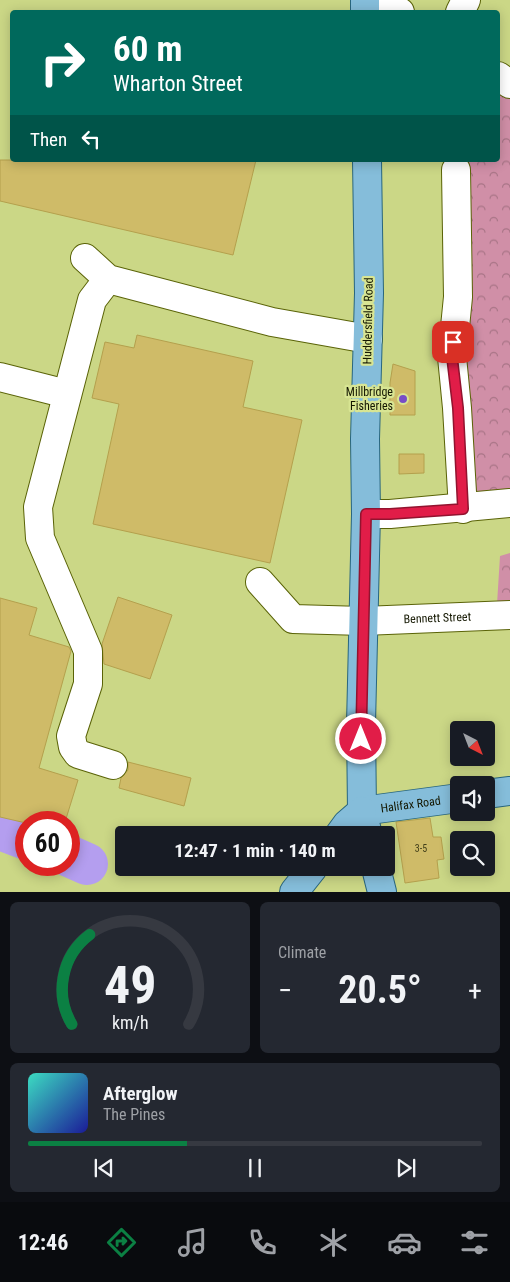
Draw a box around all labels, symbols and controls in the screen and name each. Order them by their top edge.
text: 60 m [113,29,182,70]
icon: right [30,30,95,95]
text: Wharton Street [113,71,243,96]
icon: left [77,125,105,153]
text: Then [30,128,67,151]
street label: Huddersfield Road [360,277,376,365]
pin [432,321,474,363]
icon: arrive [439,328,467,356]
place label: Millbridge Fisheries [346,385,393,413]
marker: Millbridge Fisheries [397,393,409,405]
street label: Bennett Street [403,610,472,626]
position arrow [334,712,386,764]
north arrow [450,721,495,766]
map controls [450,721,495,876]
button: sound [450,776,495,821]
street label: Halifax Road [380,794,441,815]
speed limit sign: 60 [15,811,80,876]
button: search [450,831,495,876]
text: 12:47 · 1 min · 140 m [174,839,336,862]
house number: 3-5 [415,843,427,854]
text: Climate [278,943,326,962]
text: 49 [104,955,156,1016]
text: 20.5° [338,968,422,1012]
text: − [278,974,292,1007]
text: + [468,974,482,1007]
text: km/h [112,1012,148,1033]
text: Afterglow [103,1082,177,1105]
text: The Pines [103,1105,165,1124]
icon: previous [90,1154,118,1182]
icon: pause [241,1154,269,1182]
icon: next [392,1154,420,1182]
icon: directions [104,1225,139,1260]
icon: music [175,1225,210,1260]
icon: phone [245,1225,280,1260]
icon: climate [316,1225,351,1260]
icon: car [387,1225,422,1260]
icon: filters [457,1225,492,1260]
text: 12:46 [18,1230,68,1255]

